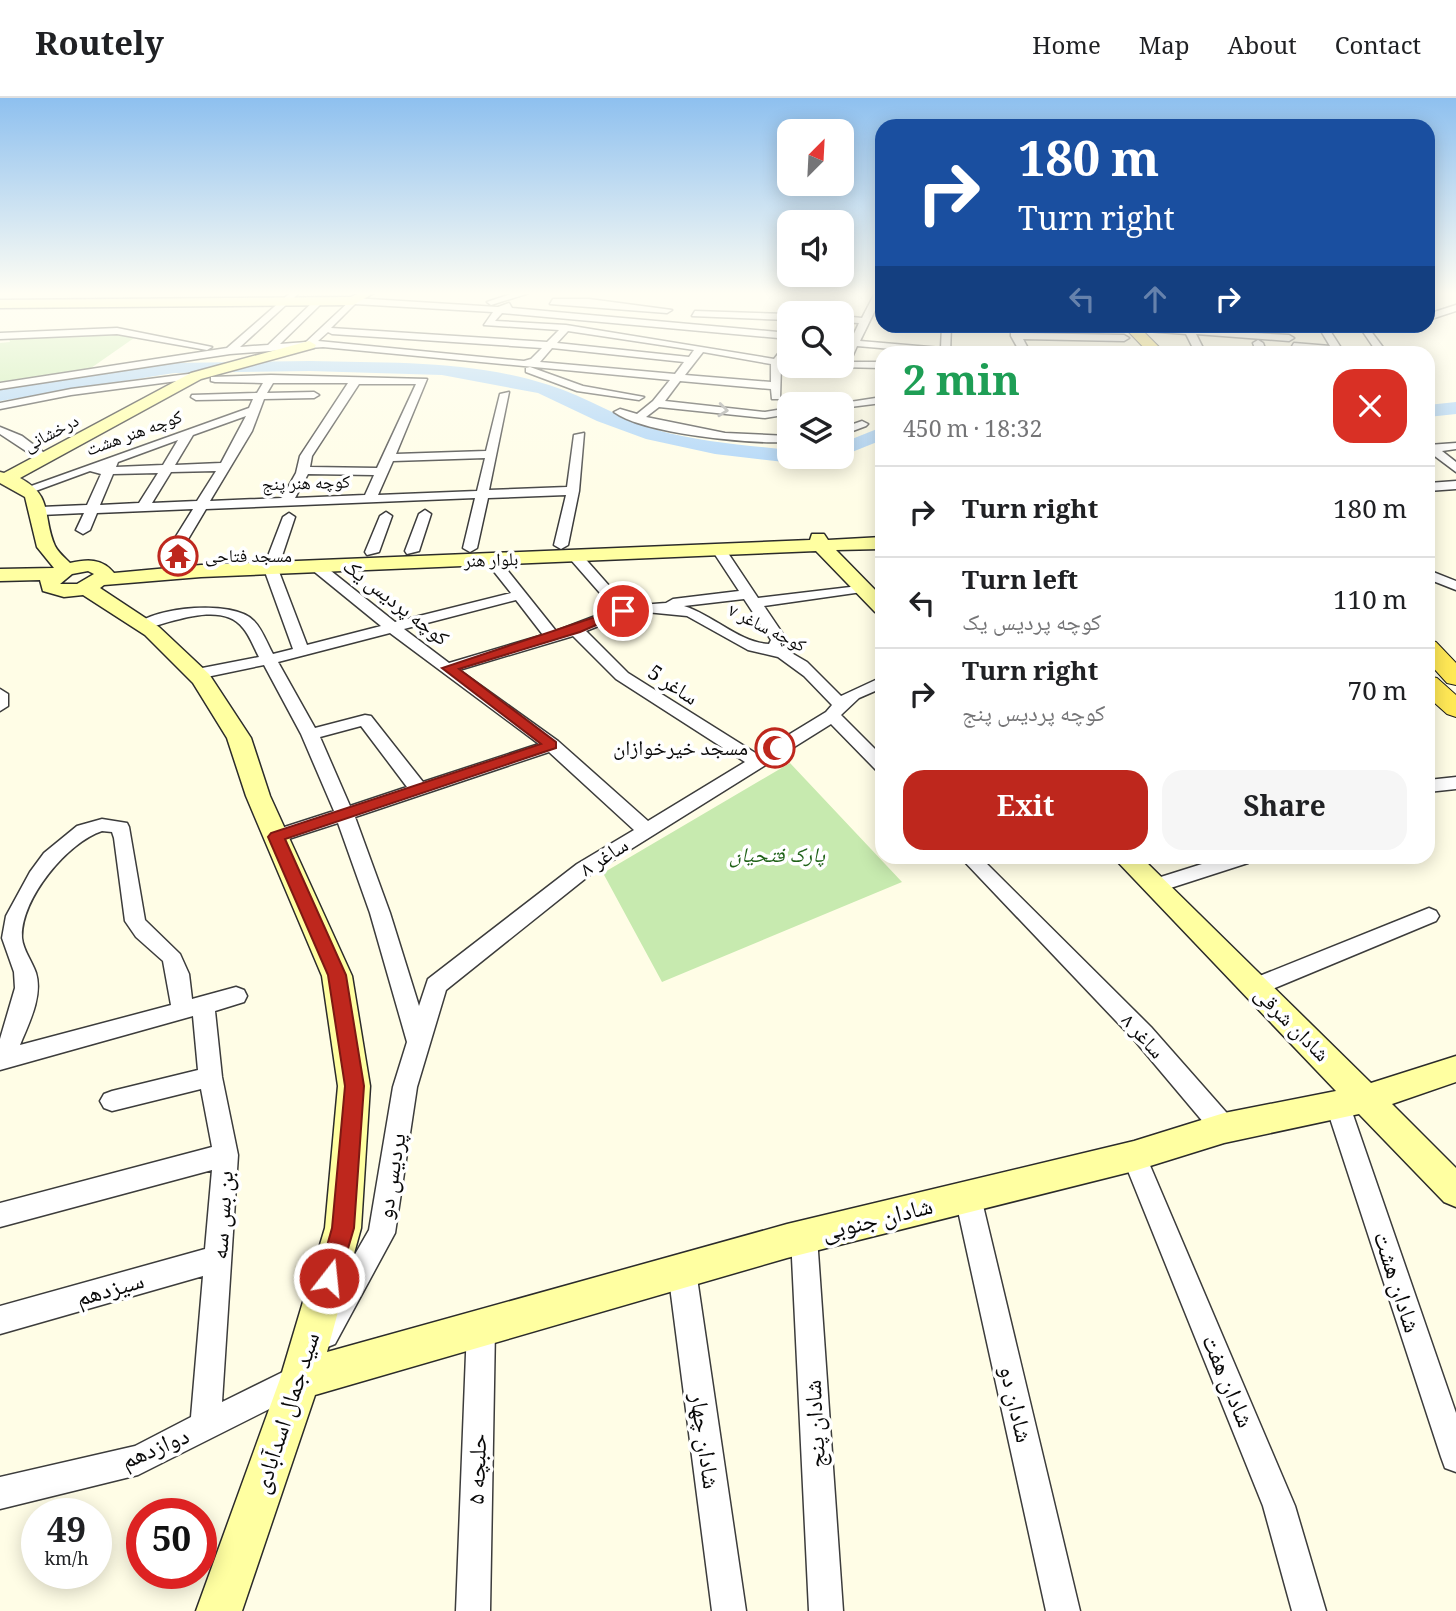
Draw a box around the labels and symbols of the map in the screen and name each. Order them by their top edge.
north arrow [777,119,854,196]
street label: کوچه هنر هشت [82,403,188,466]
one-way arrow [717,403,729,418]
street label: درخشانی [19,408,85,462]
street label: کوچه هنر پنج [261,468,351,502]
temple icon: مسجد فتاحی [157,535,199,577]
place label: مسجد فتاحی [205,543,292,573]
street label: بلوار هنر [462,546,519,578]
street label: کوچه پردیس یک [334,551,456,657]
pin [593,581,653,641]
street label: کوچه ساغر ۷ [722,597,811,663]
street label: ساغر 5 [639,658,704,717]
mosque icon: مسجد خیرخوازان [754,727,796,769]
place label: مسجد خیرخوازان [613,733,748,768]
street label: ساغر ٨ [574,830,637,888]
park label: پارک فتحیان [729,840,826,875]
street label: شادان شرقی [1244,980,1336,1072]
street label: ساغر ٨ [1111,1007,1172,1069]
street label: پردیس دو [366,1130,421,1223]
street label: بن بس سه [201,1169,248,1261]
street label: شادان جنوبی [818,1188,938,1255]
street label: شادان هشت [1359,1227,1430,1339]
position arrow [292,1241,366,1315]
street label: سیزدهم [72,1262,149,1321]
street label: سید جمال اسدآبادی [243,1328,334,1500]
street label: شادان هفت [1188,1329,1264,1435]
street label: شادان دو [985,1362,1042,1447]
street label: شادان پنج [795,1379,840,1469]
street label: شادان چهار [675,1390,730,1492]
street label: دوازدهم [115,1418,197,1483]
street label: حلبچه ۵ [458,1433,501,1505]
speed limit sign: 50 [126,1498,217,1589]

